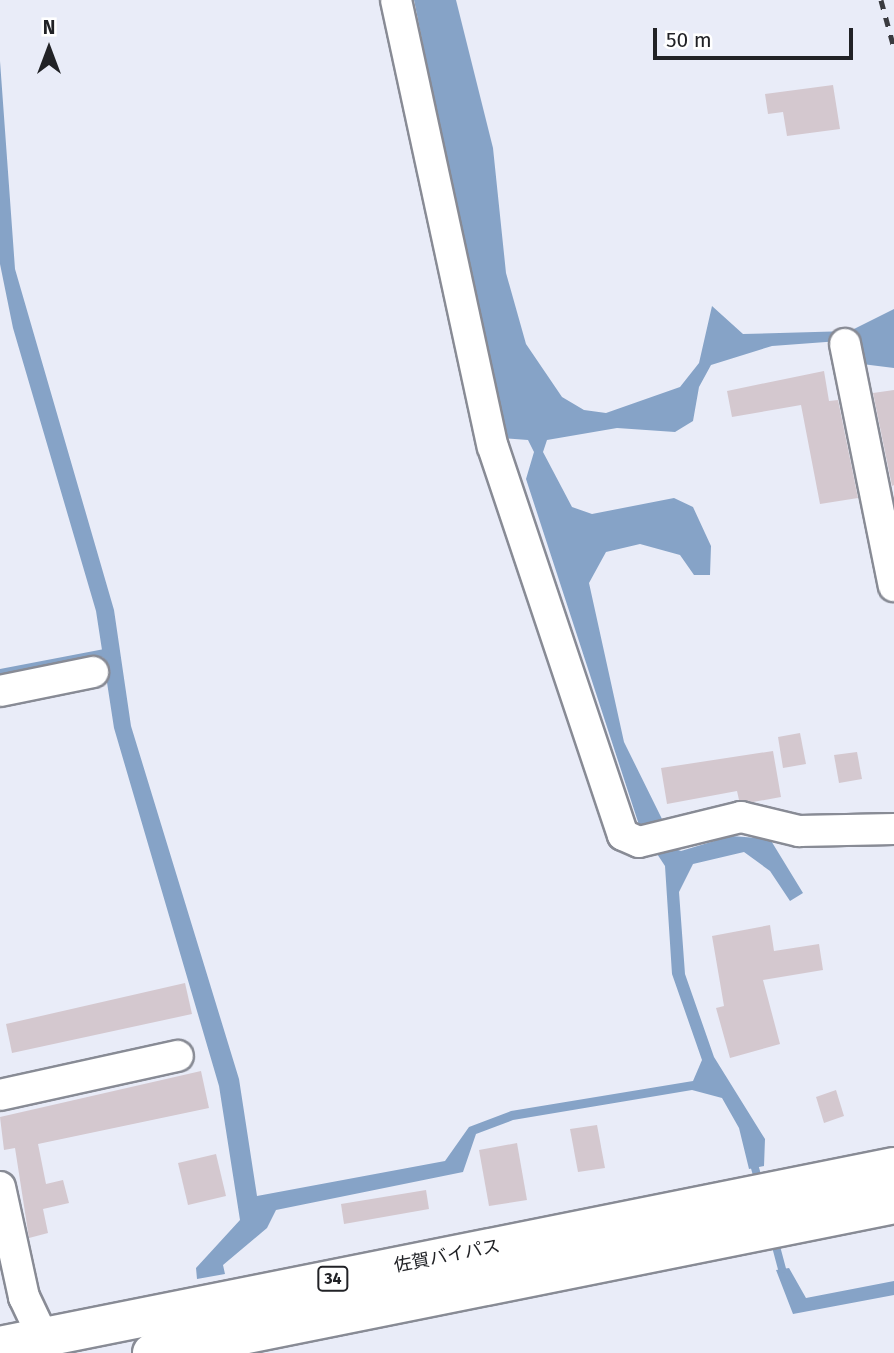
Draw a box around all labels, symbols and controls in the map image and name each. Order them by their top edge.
north arrow [14,14,84,84]
scale bar [656,14,856,58]
text: N [43,16,55,39]
text: 50 m [666,27,712,53]
street label: 佐賀バイパス [392,1235,502,1277]
road number: 34 [317,1266,349,1292]

